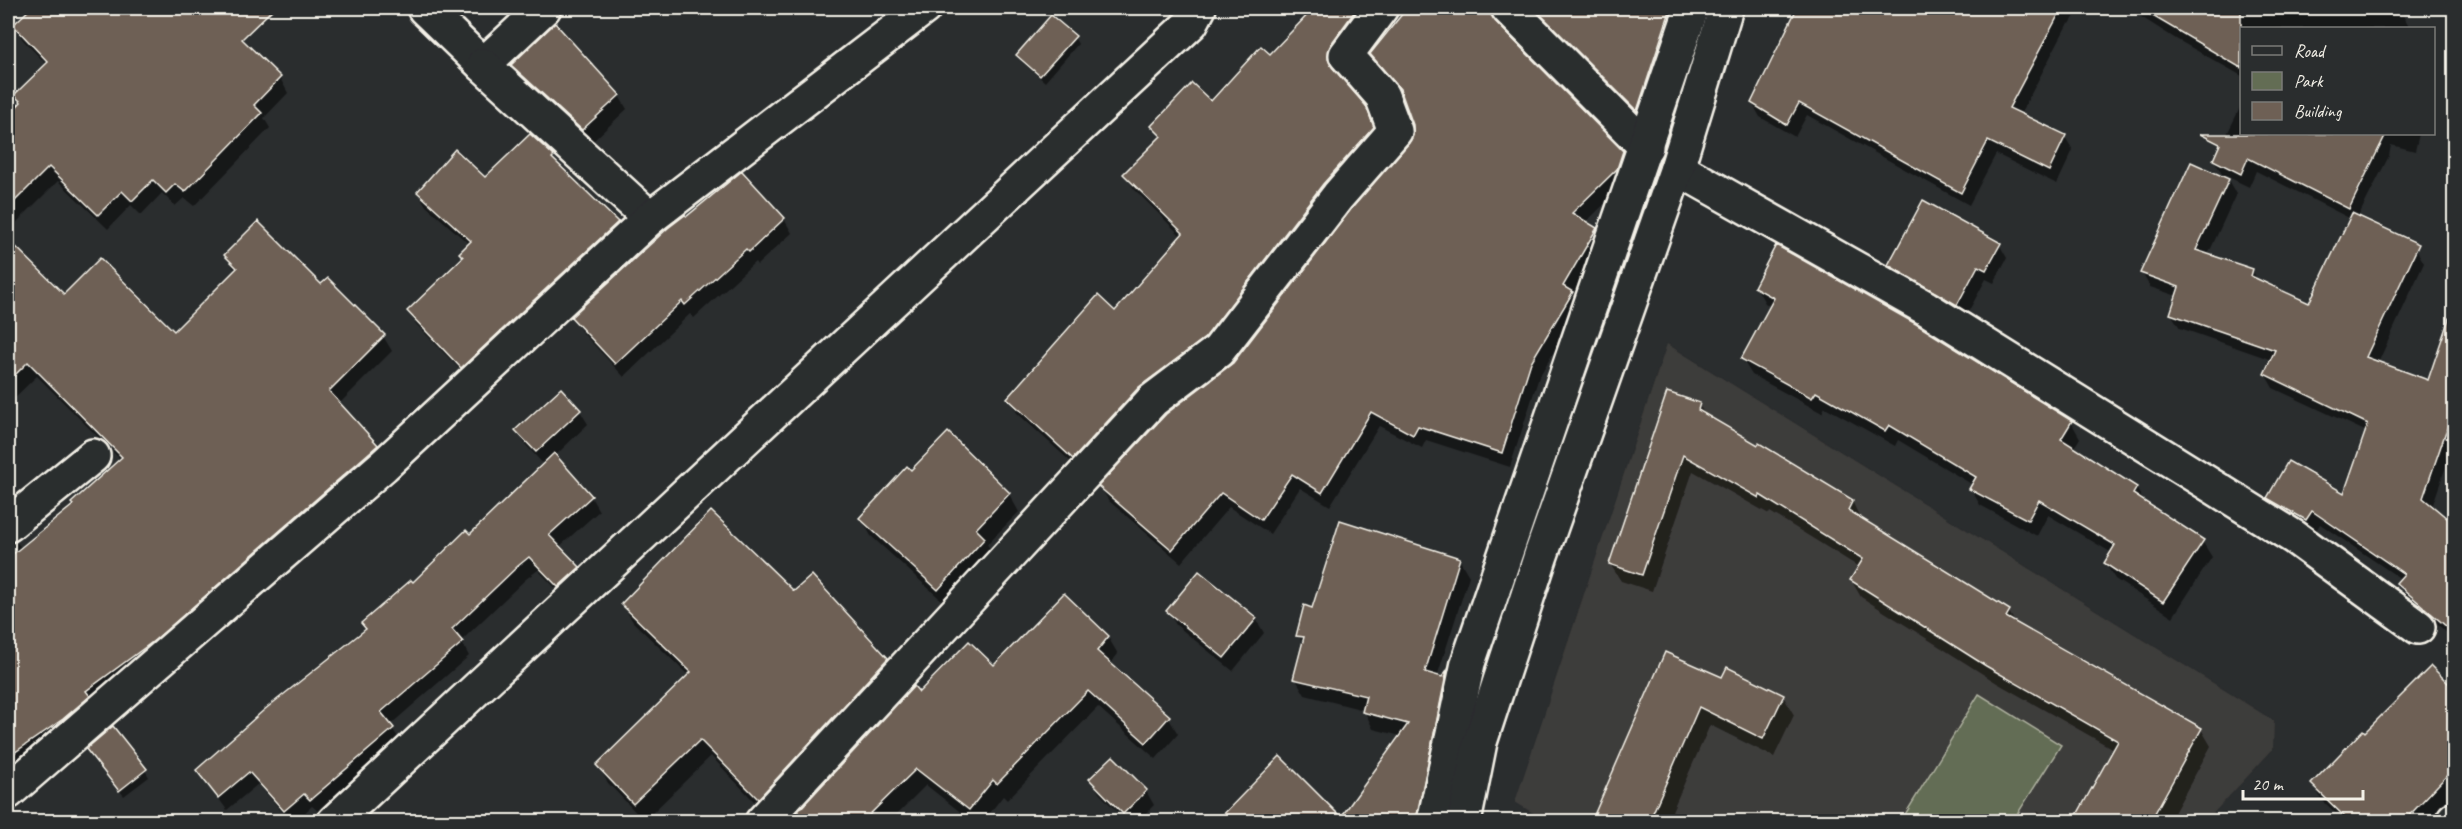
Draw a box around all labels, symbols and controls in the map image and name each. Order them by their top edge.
legend [2240,27,2435,135]
text: Road [2294,40,2327,62]
text: Park [2294,70,2324,92]
text: Building [2294,100,2343,122]
scale bar [2243,763,2363,801]
text: 20 m [2252,773,2285,795]

